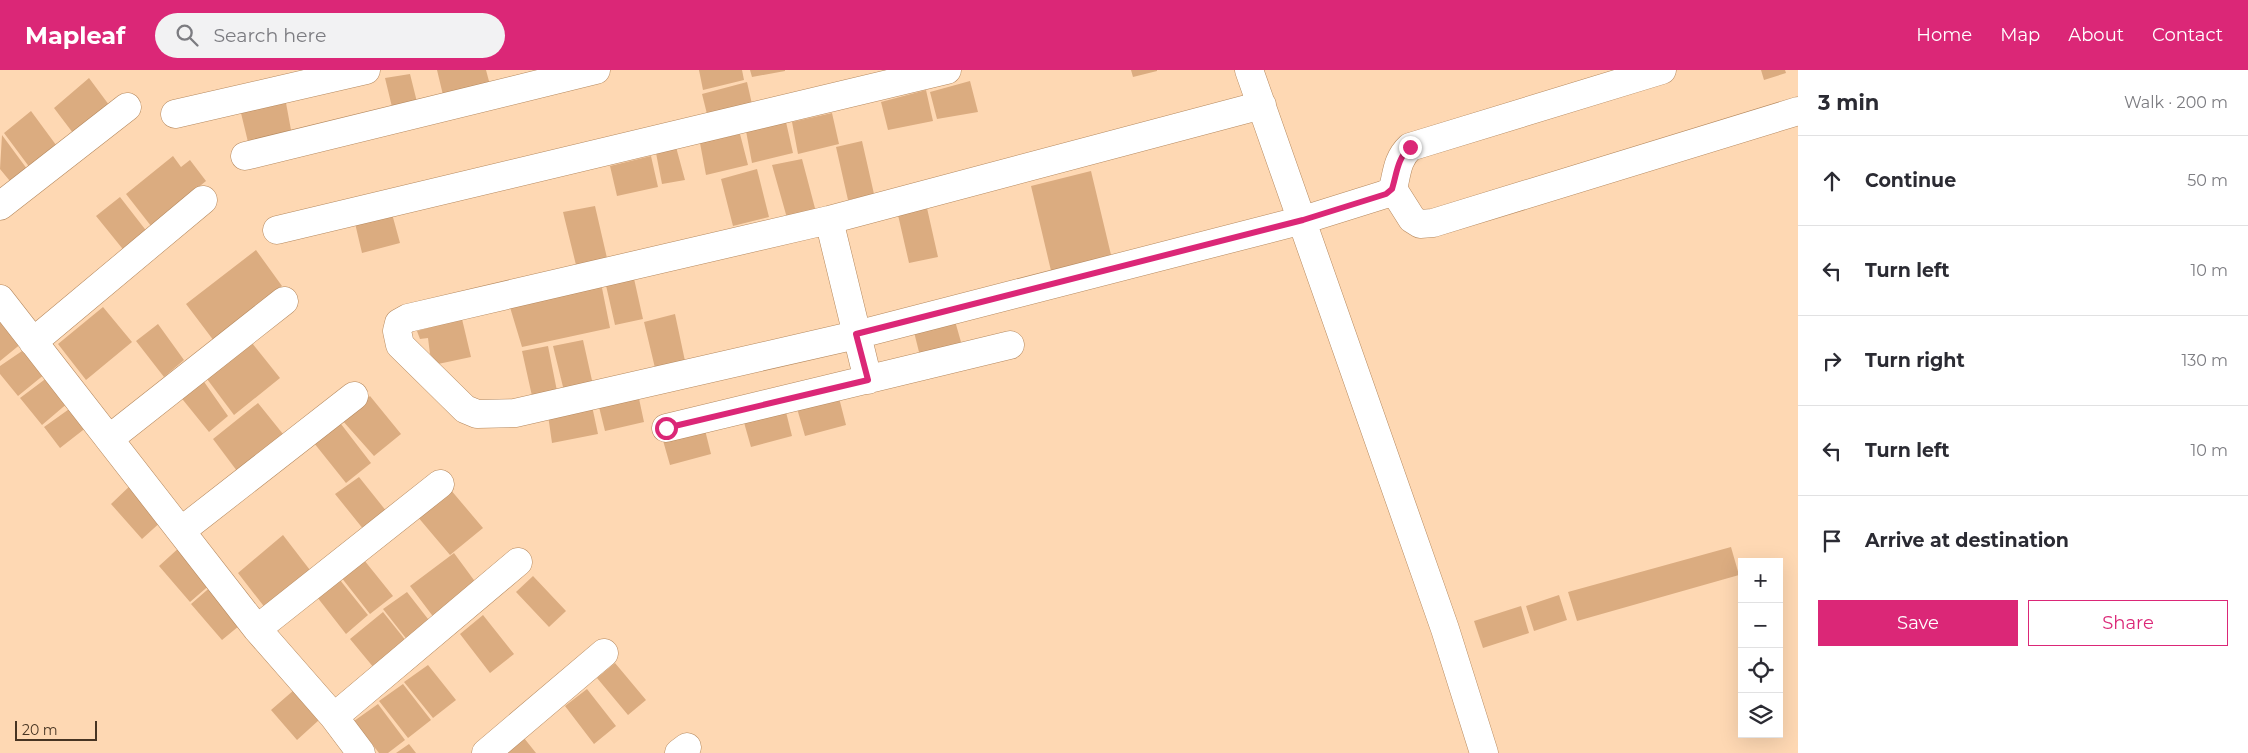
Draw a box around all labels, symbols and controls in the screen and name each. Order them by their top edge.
search box [155,13,505,58]
text: Mapleaf [25,21,125,50]
icon: search [173,21,201,49]
text: Search here [213,24,326,47]
text: Home [1916,24,1972,46]
text: Map [2000,24,2040,46]
text: About [2068,24,2124,46]
text: Contact [2152,24,2223,46]
text: 3 min [1818,90,1879,115]
text: Walk · 200 m [2124,93,2228,112]
route end [1399,136,1422,159]
icon: ahead [1818,167,1846,195]
text: Continue [1865,169,1956,192]
text: 50 m [2187,171,2228,190]
icon: left [1818,257,1846,285]
text: Turn left [1865,259,1950,282]
text: 10 m [2190,261,2228,280]
icon: right [1818,347,1846,375]
text: Turn right [1865,349,1965,372]
text: 130 m [2181,351,2228,370]
route start [655,417,678,440]
icon: left [1818,437,1846,465]
text: Turn left [1865,439,1950,462]
text: 10 m [2190,441,2228,460]
icon: arrive [1818,527,1846,555]
text: Arrive at destination [1865,529,2069,552]
map controls [1738,558,1783,738]
button: + [1738,558,1783,603]
button: Save [1818,600,2018,646]
button: Share [2028,600,2228,646]
button: − [1738,603,1783,648]
button: locate [1738,648,1783,693]
button: layers [1738,693,1783,738]
scale bar [15,718,98,741]
text: 20 m [22,721,58,739]

